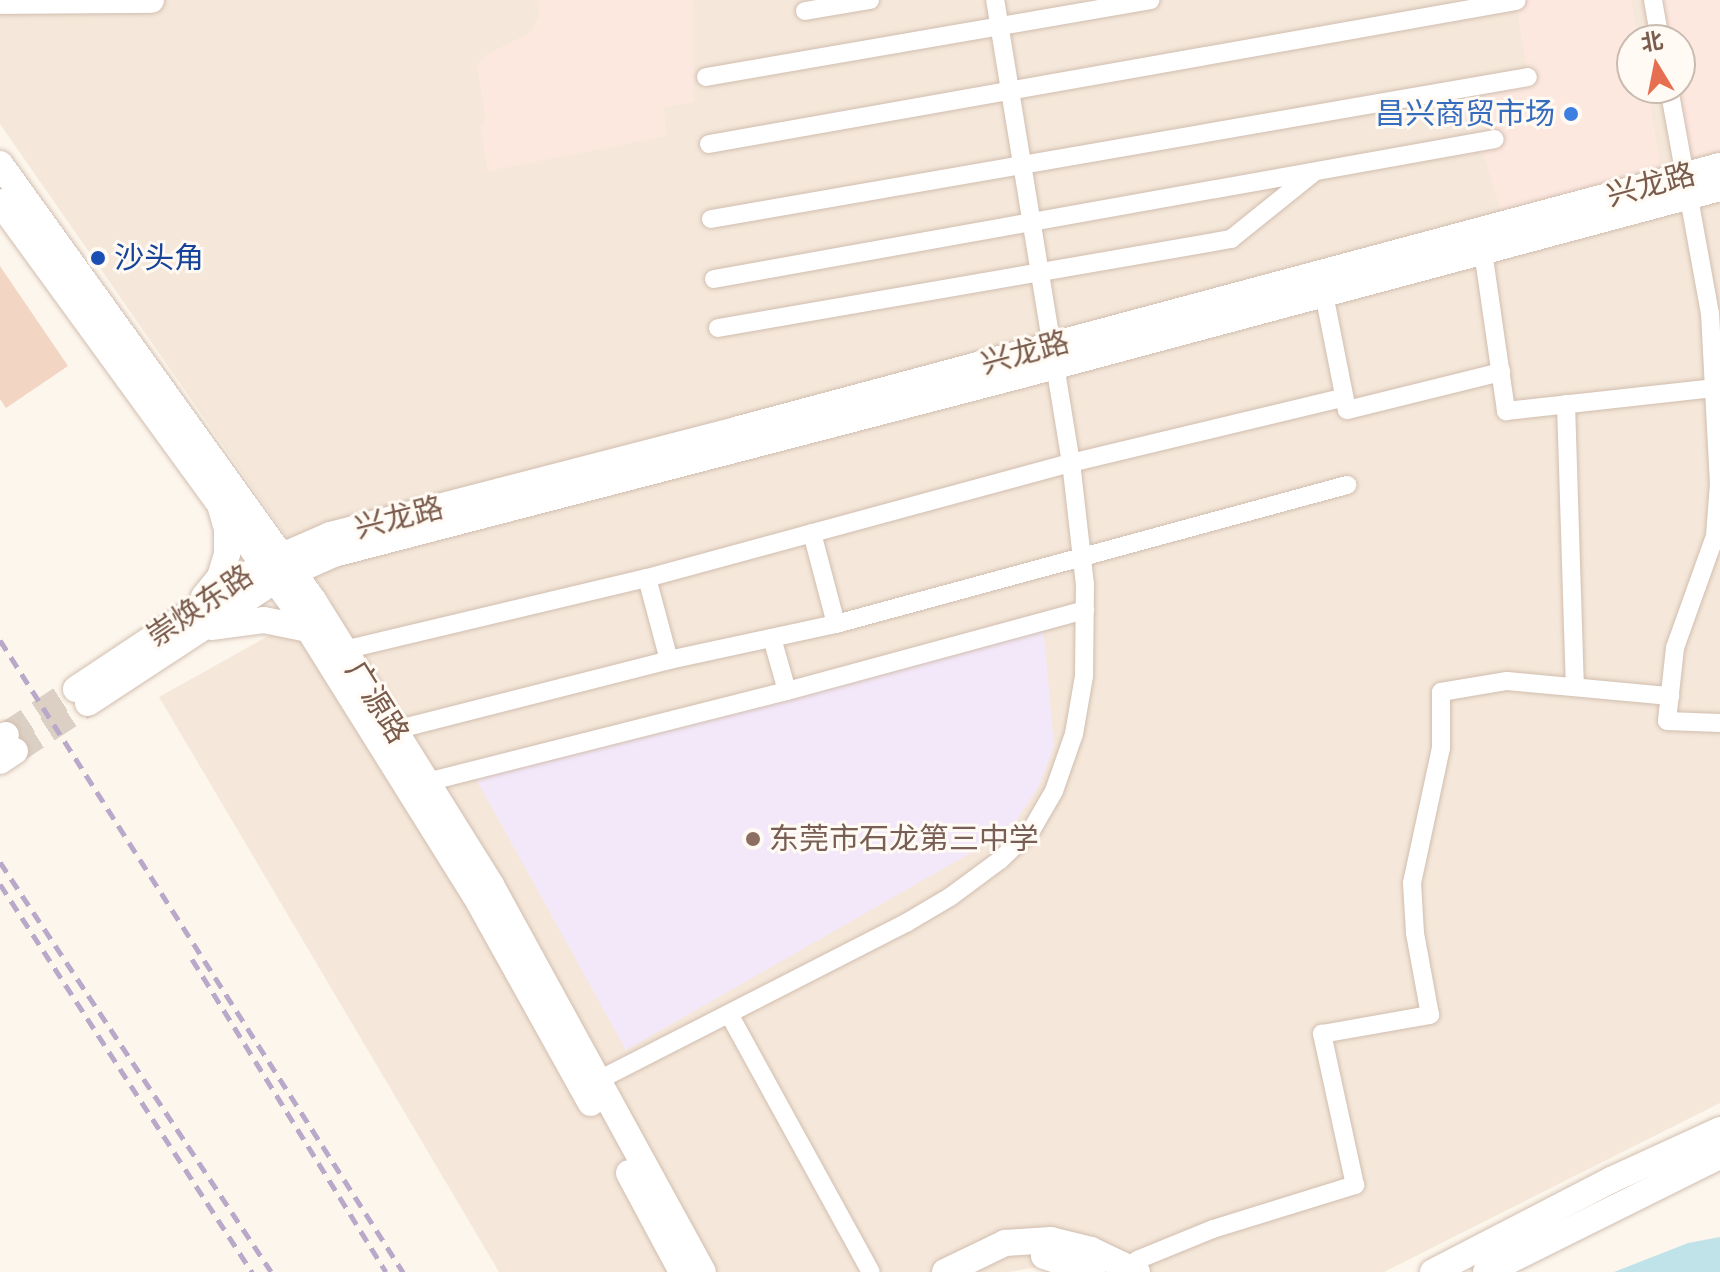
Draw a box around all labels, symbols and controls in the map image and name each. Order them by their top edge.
north arrow [1616,24,1696,104]
text: 北 [1639,28,1665,57]
place label: 昌兴商贸市场 [1375,96,1555,132]
marker: 昌兴商贸市场 [1562,105,1580,123]
street label: 兴龙路 [1603,156,1699,214]
place label: 沙头角 [114,240,204,276]
marker: 沙头角 [89,249,107,267]
street label: 兴龙路 [977,324,1073,382]
street label: 兴龙路 [351,490,447,546]
street label: 崇焕东路 [140,558,260,654]
street label: 广源路 [338,654,416,750]
place label: 东莞市石龙第三中学 [769,821,1039,857]
marker: 东莞市石龙第三中学 [744,830,762,848]

